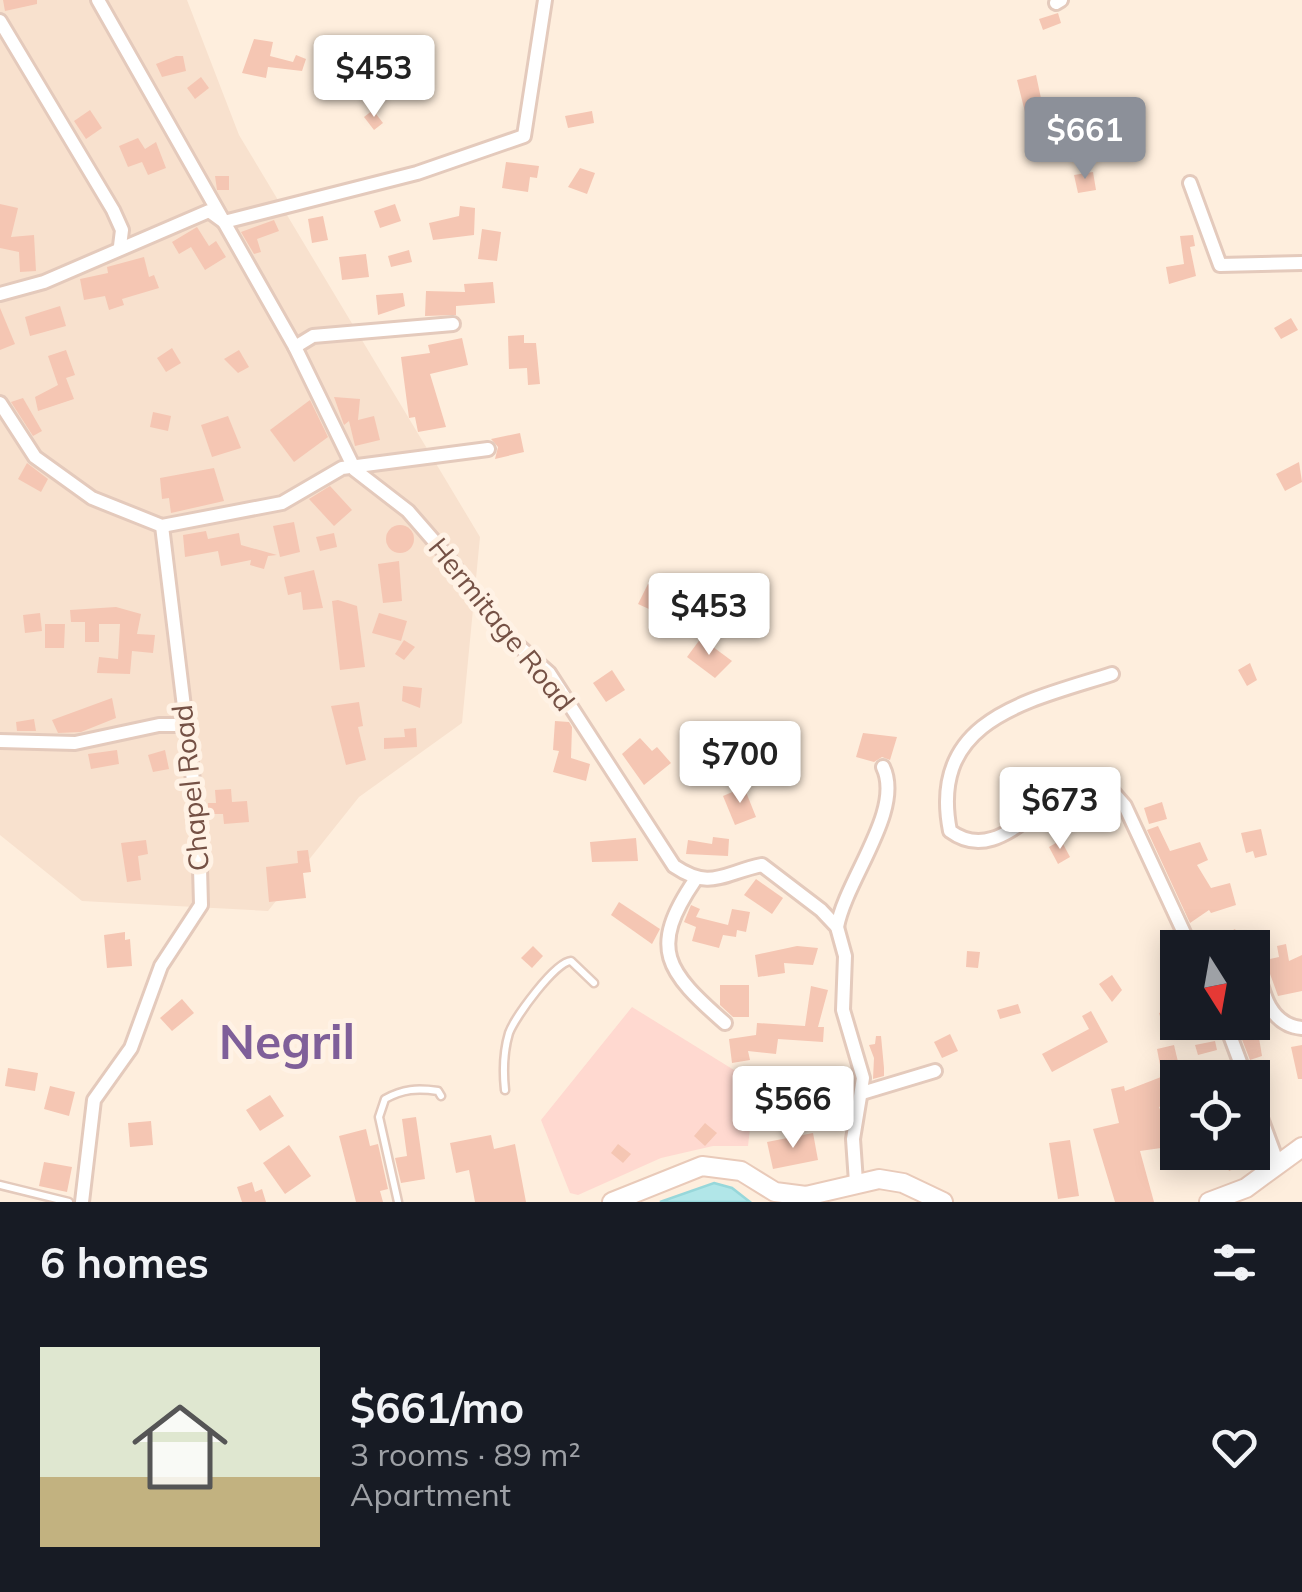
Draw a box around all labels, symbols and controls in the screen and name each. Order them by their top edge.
pin: $453 [315,35,433,120]
text: $453 [336,47,412,87]
pin: $661 [1026,97,1144,182]
text: $661 [1047,109,1123,149]
street label: Hermitage Road [421,530,583,718]
pin: $453 [650,573,768,658]
text: $453 [671,585,747,625]
street label: Chapel Road [164,703,216,873]
pin: $700 [681,721,799,806]
text: $700 [702,733,778,773]
pin: $673 [1001,767,1119,852]
text: $673 [1022,779,1098,819]
north arrow [1160,930,1270,1040]
map controls [1160,930,1270,1170]
district label: Negril [219,1011,355,1071]
button: locate [1160,1060,1270,1170]
pin: $566 [734,1066,852,1151]
text: $566 [755,1078,831,1118]
icon: filters [1207,1235,1262,1290]
text: 6 homes [40,1236,209,1289]
text: $661/mo [350,1381,524,1434]
icon: home [120,1387,240,1507]
icon: heart [1207,1420,1262,1475]
text: 3 rooms · 89 m² [350,1434,581,1474]
text: Apartment [350,1474,511,1514]

